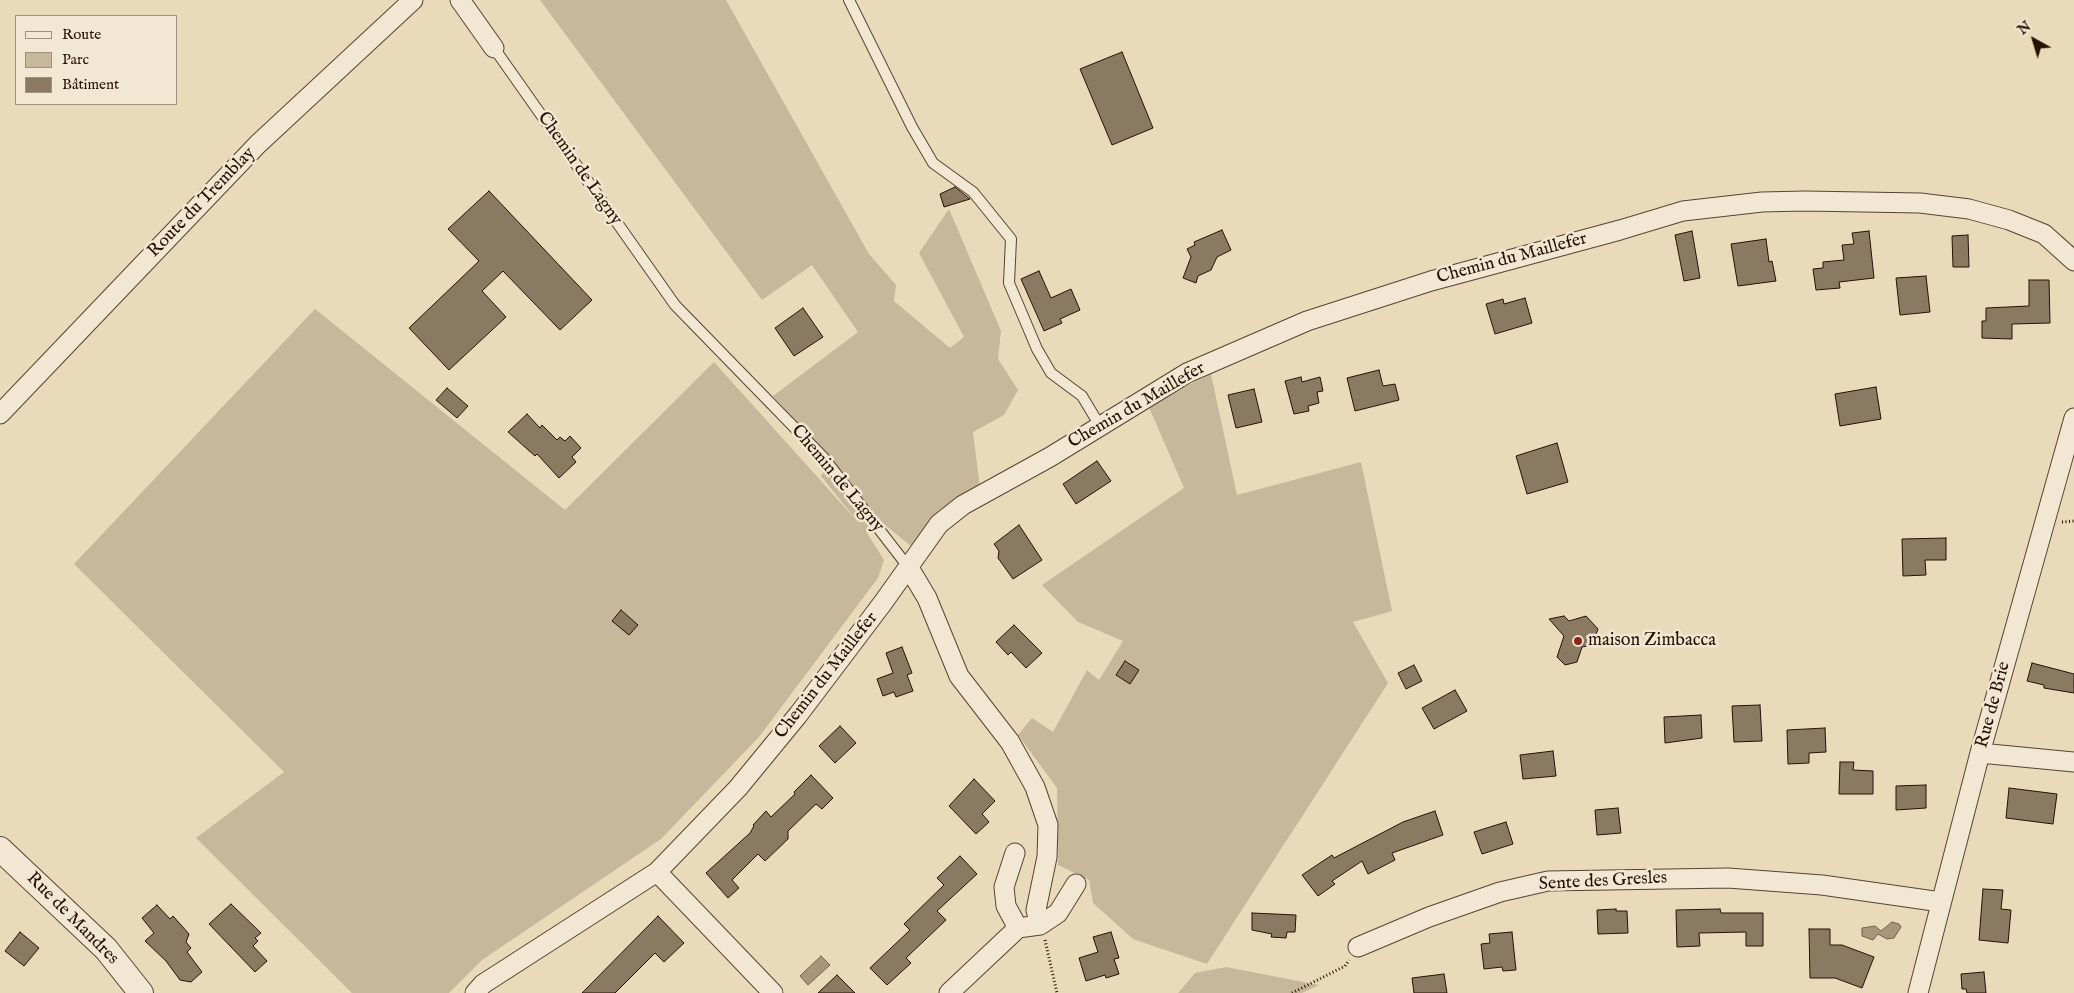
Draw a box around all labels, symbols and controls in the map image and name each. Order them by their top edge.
legend [15,15,178,105]
north arrow [2009,15,2059,65]
text: N [2014,18,2035,39]
text: Route [62,25,101,44]
text: Parc [62,50,89,69]
text: Bâtiment [62,75,119,94]
street label: Chemin de Lagny [532,108,626,230]
street label: Route du Tremblay [144,143,260,263]
street label: Chemin du Maillefer [1435,229,1589,289]
street label: Chemin du Maillefer [1065,358,1209,454]
street label: Chemin de Lagny [786,421,888,537]
street label: Chemin du Maillefer [771,608,883,744]
place label: maison Zimbacca [1588,630,1716,652]
marker: maison Zimbacca [1572,635,1584,647]
street label: Rue de Brie [1972,659,2016,751]
street label: Rue de Mandres [21,868,123,970]
street label: Sente des Gresles [1538,868,1668,896]

